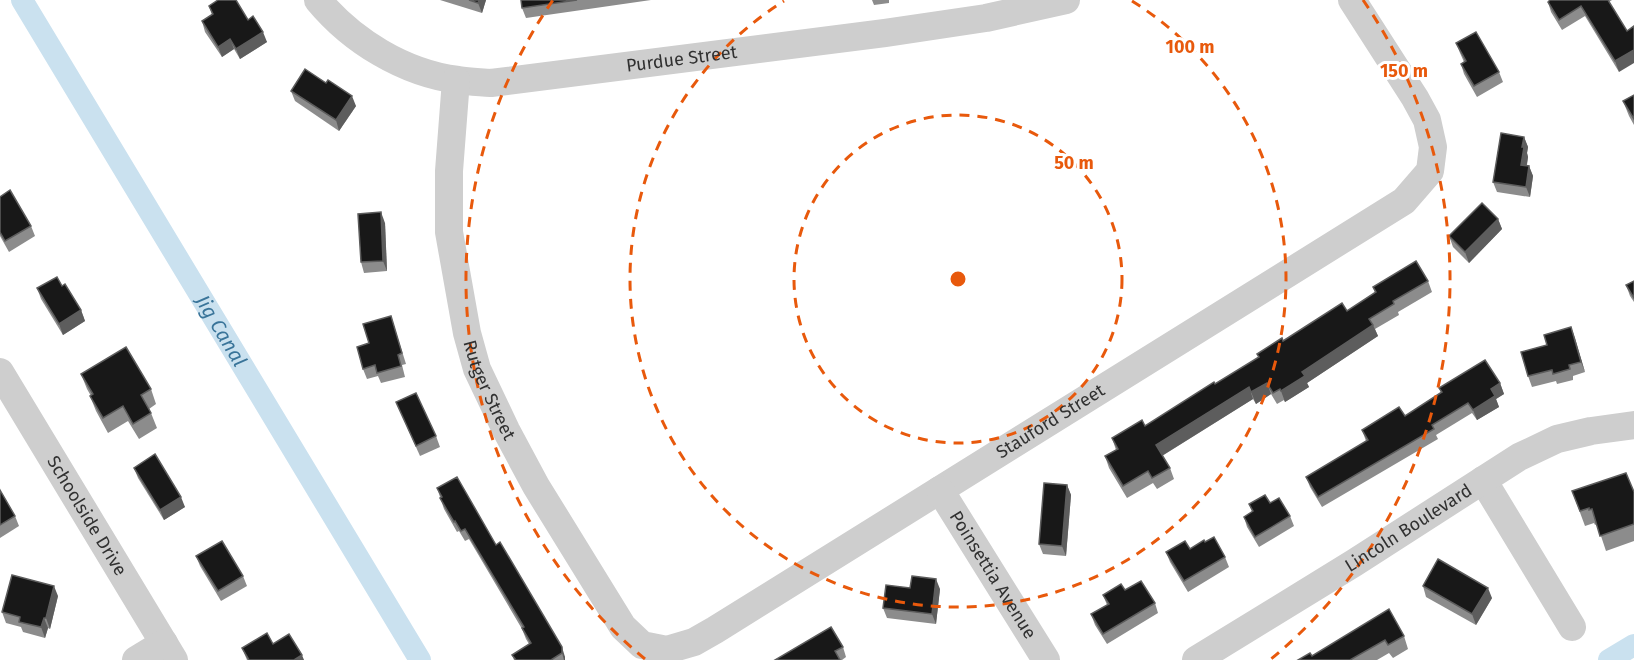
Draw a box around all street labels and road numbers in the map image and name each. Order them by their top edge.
street label: Purdue Street [625,41,739,77]
street label: Rutger Street [458,337,521,444]
street label: Stauford Street [992,379,1109,463]
street label: Schoolside Drive [42,452,132,580]
street label: Lincoln Boulevard [1341,479,1476,577]
street label: Poinsettia Avenue [945,507,1041,643]

